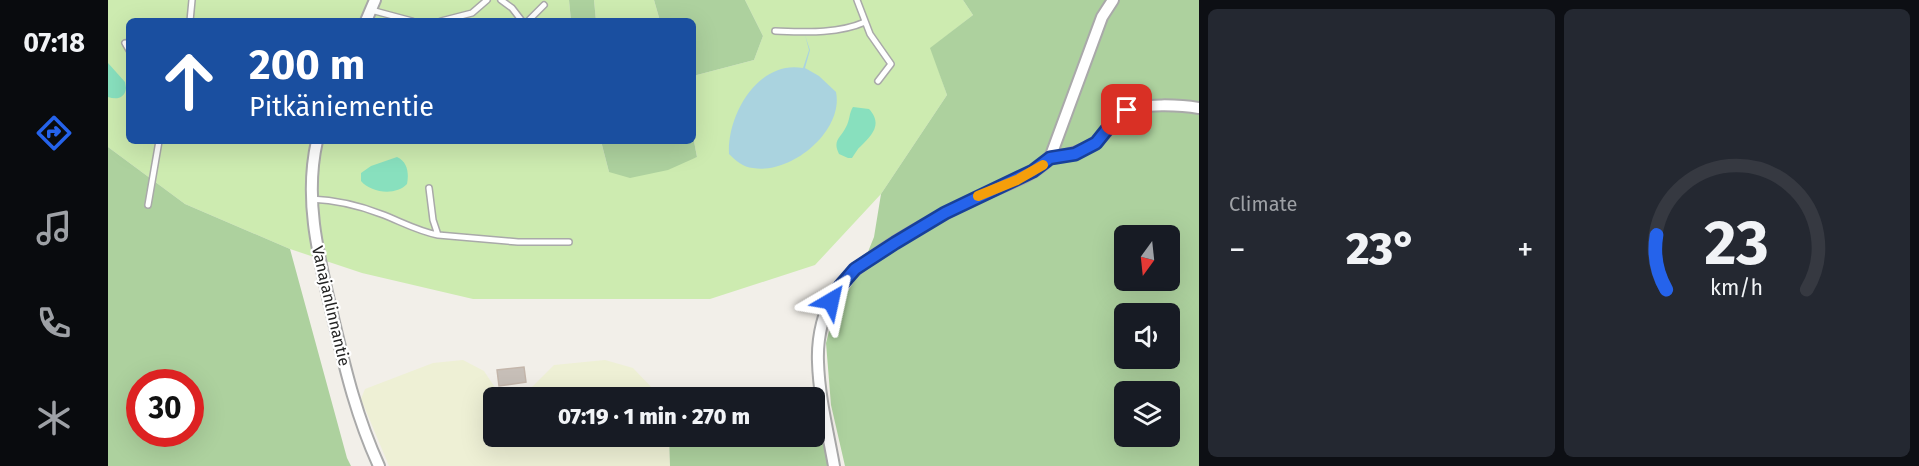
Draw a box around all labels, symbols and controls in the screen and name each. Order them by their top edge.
text: 07:18 [23,27,85,59]
text: 200 m [249,40,365,90]
icon: ahead [150,42,228,120]
pin [1101,84,1152,135]
text: Pitkäniementie [249,91,434,123]
icon: arrive [1110,93,1143,126]
icon: directions [33,112,75,154]
text: Climate [1229,192,1297,216]
text: 23 [1705,206,1769,281]
icon: music [33,207,75,249]
text: 23° [1346,222,1416,276]
north arrow [1114,225,1180,291]
map controls [1114,225,1180,447]
text: − [1229,230,1246,270]
text: + [1517,230,1533,270]
street label: Vanajanlinnantie [308,244,354,368]
position arrow [799,269,863,333]
text: km/h [1710,275,1763,301]
icon: phone [33,302,75,344]
button: sound [1114,303,1180,369]
speed limit sign: 30 [126,369,204,447]
button: layers [1114,381,1180,447]
icon: climate [33,397,75,439]
text: 07:19 · 1 min · 270 m [558,403,750,430]

